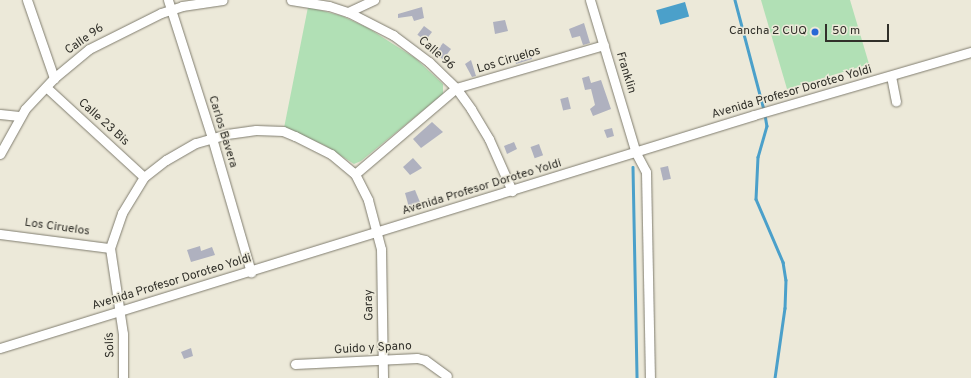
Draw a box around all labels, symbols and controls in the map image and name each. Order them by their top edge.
scale bar [827,16,891,42]
street label: Calle 96 [63,21,107,59]
text: 50 m [832,23,860,39]
place label: Cancha 2 CUQ [729,25,807,39]
marker: Cancha 2 CUQ [810,27,820,37]
street label: Calle 96 [415,34,457,74]
street label: Los Ciruelos [476,45,542,77]
street label: Franklin [612,50,638,96]
street label: Avenida Profesor Doroteo Yoldi [710,63,874,123]
street label: Carlos Bavera [204,94,240,170]
street label: Calle 23 Bis [75,96,131,150]
street label: Avenida Profesor Doroteo Yoldi [400,157,564,219]
street label: Los Ciruelos [24,216,90,240]
street label: Avenida Profesor Doroteo Yoldi [90,252,254,314]
street label: Garay [363,289,377,321]
street label: Solís [103,332,119,358]
street label: Guido y Spano [334,340,412,358]

